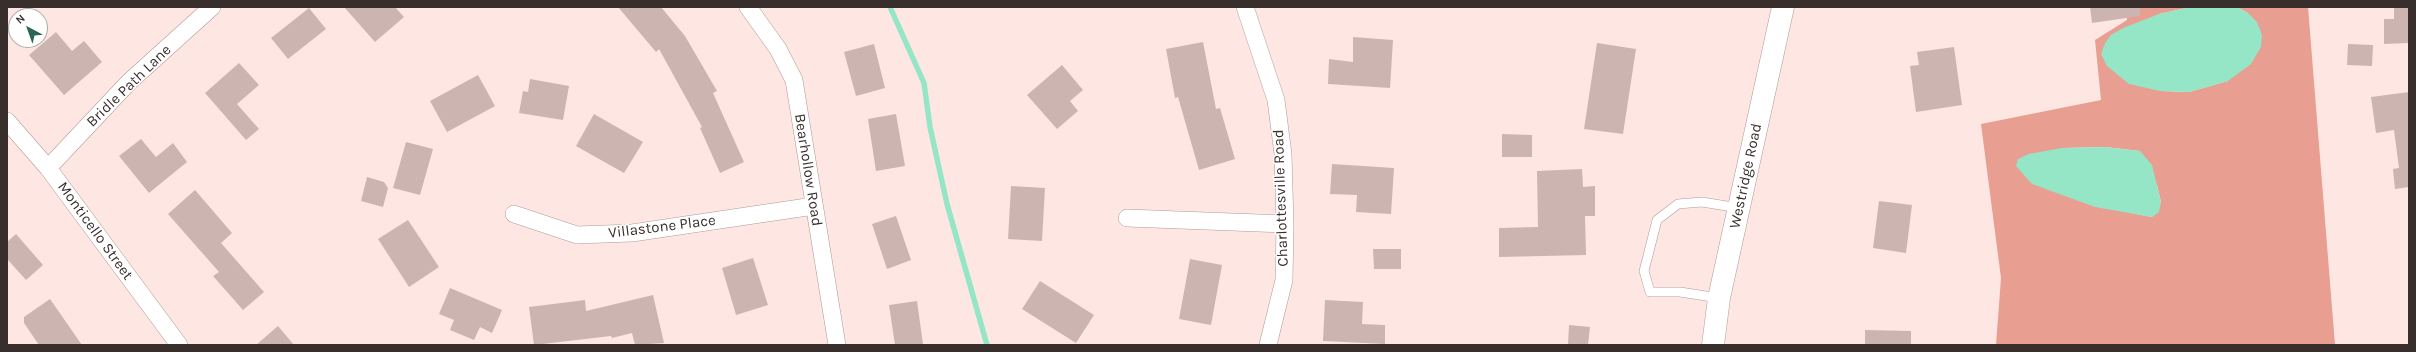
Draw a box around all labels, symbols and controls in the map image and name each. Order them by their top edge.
north arrow [8,8,48,48]
text: N [13,12,28,27]
street label: Bridle Path Lane [83,41,175,131]
street label: Bearhollow Road [790,113,826,227]
street label: Westridge Road [1726,122,1766,230]
street label: Charlottesville Road [1270,129,1292,267]
street label: Monticello Street [53,178,137,284]
street label: Villastone Place [607,211,717,243]

